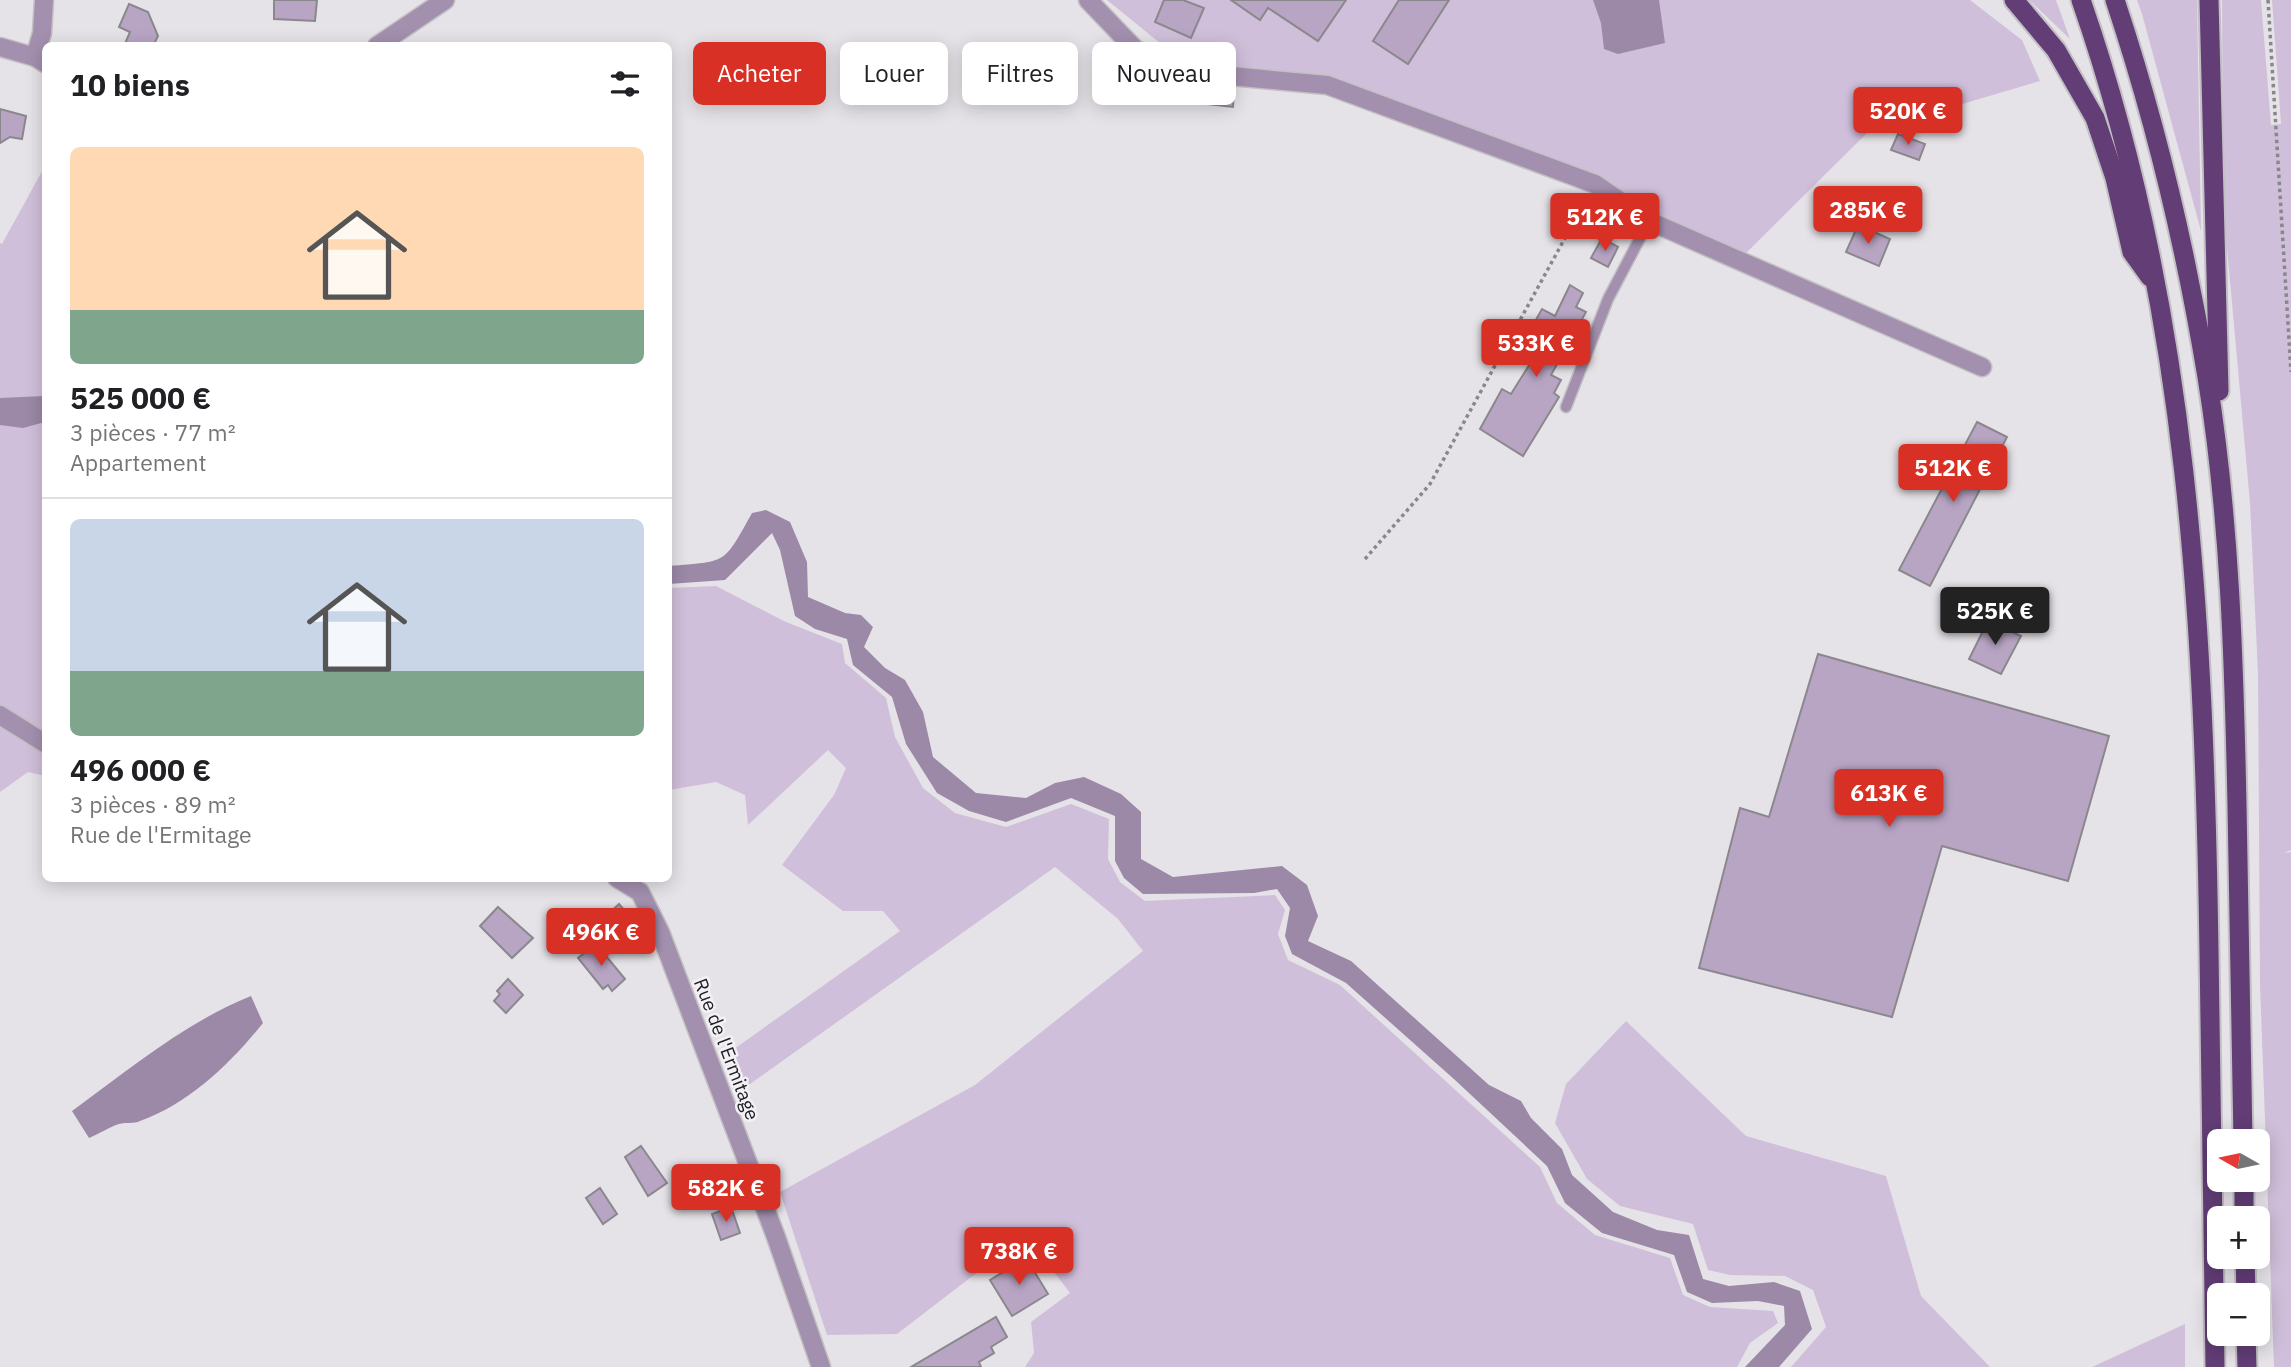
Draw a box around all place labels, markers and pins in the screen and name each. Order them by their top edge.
pin: 520K € [1851,88,1965,147]
pin: 285K € [1811,187,1925,246]
pin: 512K € [1548,194,1662,253]
pin: 533K € [1479,320,1593,379]
pin: 512K € [1896,444,2010,504]
pin: 525K € [1938,588,2052,647]
pin: 613K € [1832,770,1946,829]
pin: 496K € [544,908,658,968]
pin: 582K € [669,1164,783,1224]
pin: 738K € [962,1228,1076,1287]

